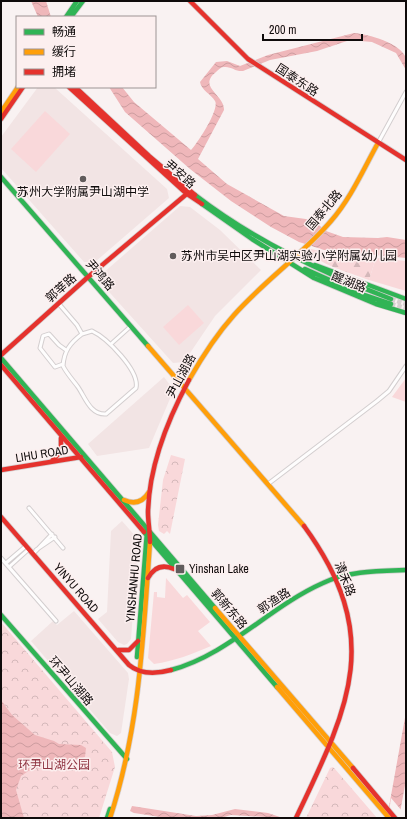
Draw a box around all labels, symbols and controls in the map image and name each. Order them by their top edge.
legend [16,16,156,88]
scale bar [263,16,362,42]
text: 200 m [269,22,296,38]
text: 畅通 [52,24,76,40]
text: 缓行 [52,44,76,60]
street label: 国泰东路 [273,60,321,100]
text: 拥堵 [52,64,76,80]
street label: 尹安路 [161,156,199,192]
marker: 苏州大学附属尹山湖中学 [78,174,88,184]
place label: 苏州大学附属尹山湖中学 [17,184,149,200]
street label: 国泰北路 [302,186,346,234]
place label: 苏州市吴中区尹山湖实验小学附属幼儿园 [181,248,397,264]
marker: 苏州市吴中区尹山湖实验小学附属幼儿园 [168,251,178,261]
street label: 尹鸿路 [82,256,118,294]
street label: 醒湖路 [329,268,369,296]
street label: 郭莘路 [42,270,80,306]
street label: 尹山湖路 [163,351,199,401]
street label: LIHU ROAD [14,442,70,466]
street label: YINSHANHU ROAD [122,533,146,623]
street label: 清禾路 [331,559,359,599]
street label: YINYU ROAD [50,560,102,616]
place label: Yinshan Lake [189,561,249,577]
marker: Yinshan Lake [174,563,186,575]
street label: 郭渔路 [255,584,293,618]
street label: 郭新东路 [207,585,251,633]
street label: 环尹山湖路 [45,653,97,709]
park label: 环尹山湖公园 [18,757,90,773]

